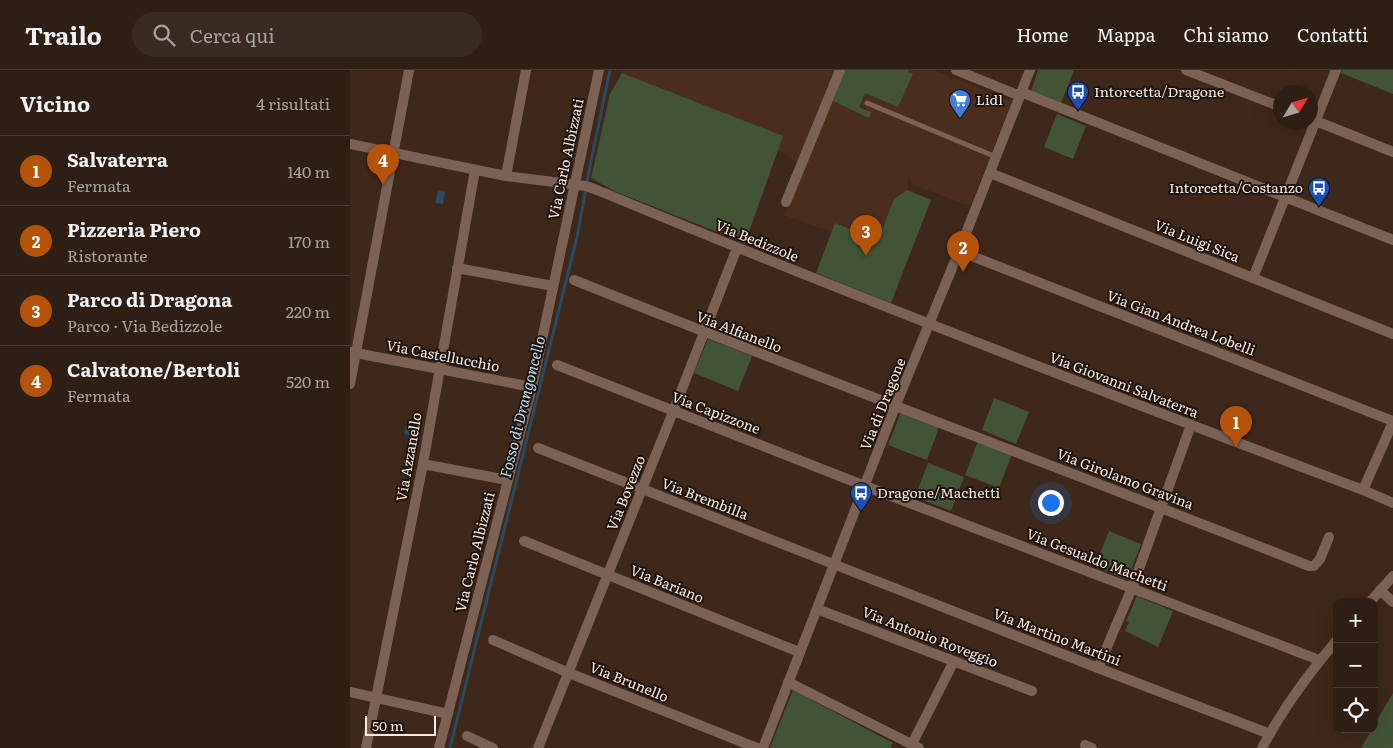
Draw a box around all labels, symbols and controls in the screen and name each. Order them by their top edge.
search box [132,12,482,57]
text: Trailo [25,17,102,52]
icon: search [150,21,178,49]
text: Cerca qui [190,21,275,49]
text: Home [1016,21,1068,48]
text: Mappa [1096,21,1155,48]
text: Chi siamo [1183,21,1269,48]
text: Contatti [1297,21,1368,48]
bus stop icon: Intorcetta/Dragone [1066,80,1090,111]
place label: Intorcetta/Dragone [1094,81,1224,101]
north arrow [1273,85,1318,130]
text: Vicino [20,87,90,118]
supermarket icon: Lidl [948,88,972,119]
place label: Lidl [976,89,1003,109]
text: 4 risultati [256,91,330,115]
street label: Via Carlo Albizzati [542,96,588,221]
pin: 4 [367,144,399,185]
text: Salvaterra [67,145,168,173]
text: 1 [33,159,39,183]
text: 140 m [287,159,330,183]
text: Fermata [67,173,131,197]
bus stop icon: Intorcetta/Costanzo [1307,176,1331,207]
place label: Intorcetta/Costanzo [1169,177,1303,197]
street label: Via Bedizzole [713,214,802,266]
street label: Via Luigi Sica [1152,214,1243,266]
text: Pizzeria Piero [67,215,201,243]
pin: 3 [850,215,882,256]
text: 2 [32,229,40,253]
text: 170 m [288,229,330,253]
pin: 2 [947,231,979,272]
text: Ristorante [67,243,147,267]
street label: Via Gian Andrea Lobelli [1104,284,1259,360]
text: Parco di Dragona [67,285,232,313]
text: 3 [32,299,40,323]
text: 220 m [286,299,330,323]
street label: Via Alfianello [694,306,785,357]
text: Parco · Via Bedizzole [67,313,222,337]
water label: Fosso di Drangoncello [493,333,550,480]
street label: Via Castellucchio [385,334,502,376]
street label: Via Giovanni Salvaterra [1047,346,1202,422]
street label: Via di Dragone [854,354,910,453]
text: Calvatone/Bertoli [67,355,240,383]
text: 4 [31,369,41,393]
text: 520 m [286,369,330,393]
text: Fermata [67,383,131,407]
street label: Via Capizzone [669,386,764,438]
pin: 1 [1220,406,1252,447]
street label: Via Azzanello [390,411,426,503]
street label: Via Girolamo Gravina [1054,443,1197,514]
street label: Via Bovezzo [601,452,649,533]
street label: Via Brembilla [659,472,752,524]
bus stop icon: Dragone/Machetti [849,481,873,512]
place label: Dragone/Machetti [877,482,1001,502]
street label: Via Carlo Albizzati [449,489,499,614]
your location [1038,490,1064,516]
street label: Via Gesualdo Machetti [1024,523,1171,595]
street label: Via Bariano [628,559,707,607]
map controls [1333,598,1378,733]
button: + [1333,598,1378,643]
street label: Via Antonio Roveggio [860,601,1001,671]
street label: Via Martino Martini [991,602,1124,670]
button: − [1333,643,1378,688]
street label: Via Brunello [587,656,672,706]
button: locate [1333,688,1378,733]
scale bar [365,713,436,736]
text: 50 m [372,715,404,735]

